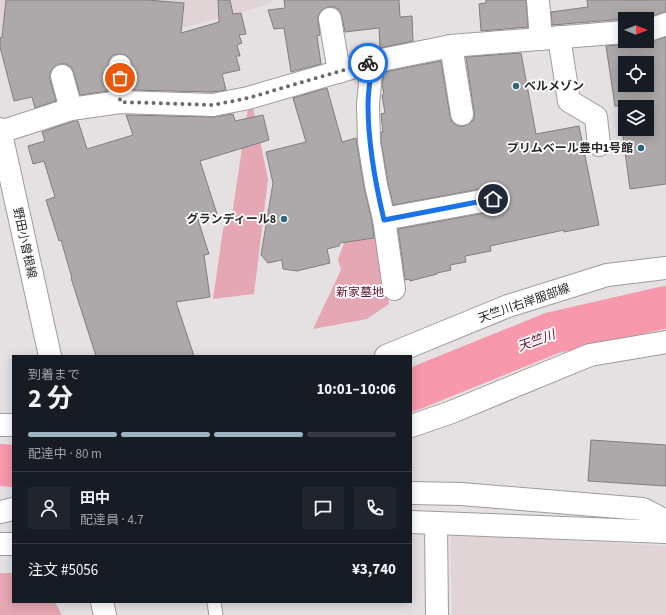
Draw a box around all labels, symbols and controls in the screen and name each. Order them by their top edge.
north arrow [618,12,654,48]
map controls [618,12,654,136]
courier [348,43,388,83]
icon: bike [357,52,379,74]
button: locate [618,56,654,92]
pin [103,61,137,95]
icon: bag [109,67,131,89]
place label: ベルメゾン [524,78,584,95]
marker: ベルメゾン [511,81,521,91]
button: layers [618,100,654,136]
place label: プリムベール豊中1号館 [507,140,633,157]
marker: プリムベール豊中1号館 [636,143,646,153]
pin [476,182,510,216]
icon: home [482,188,504,210]
street label: 野田小曽根線 [9,206,40,280]
place label: グランディール8 [187,211,276,228]
marker: グランディール8 [279,214,289,224]
street label: 天竺川右岸服部線 [476,280,572,327]
park label: 新家墓地 [336,284,384,301]
water label: 天竺川 [515,325,560,356]
text: 到着まで [28,366,80,384]
text: 10:01–10:06 [316,379,396,400]
text: 2 分 [28,380,73,417]
text: 配達中 · 80 m [28,445,102,463]
button: person [28,487,70,529]
button: chat [302,487,344,529]
button: phone [354,487,396,529]
text: 田中 [80,488,110,509]
text: 配達員 · 4.7 [80,511,144,529]
text: ¥3,740 [352,559,396,580]
text: 注文 #5056 [28,560,98,581]

